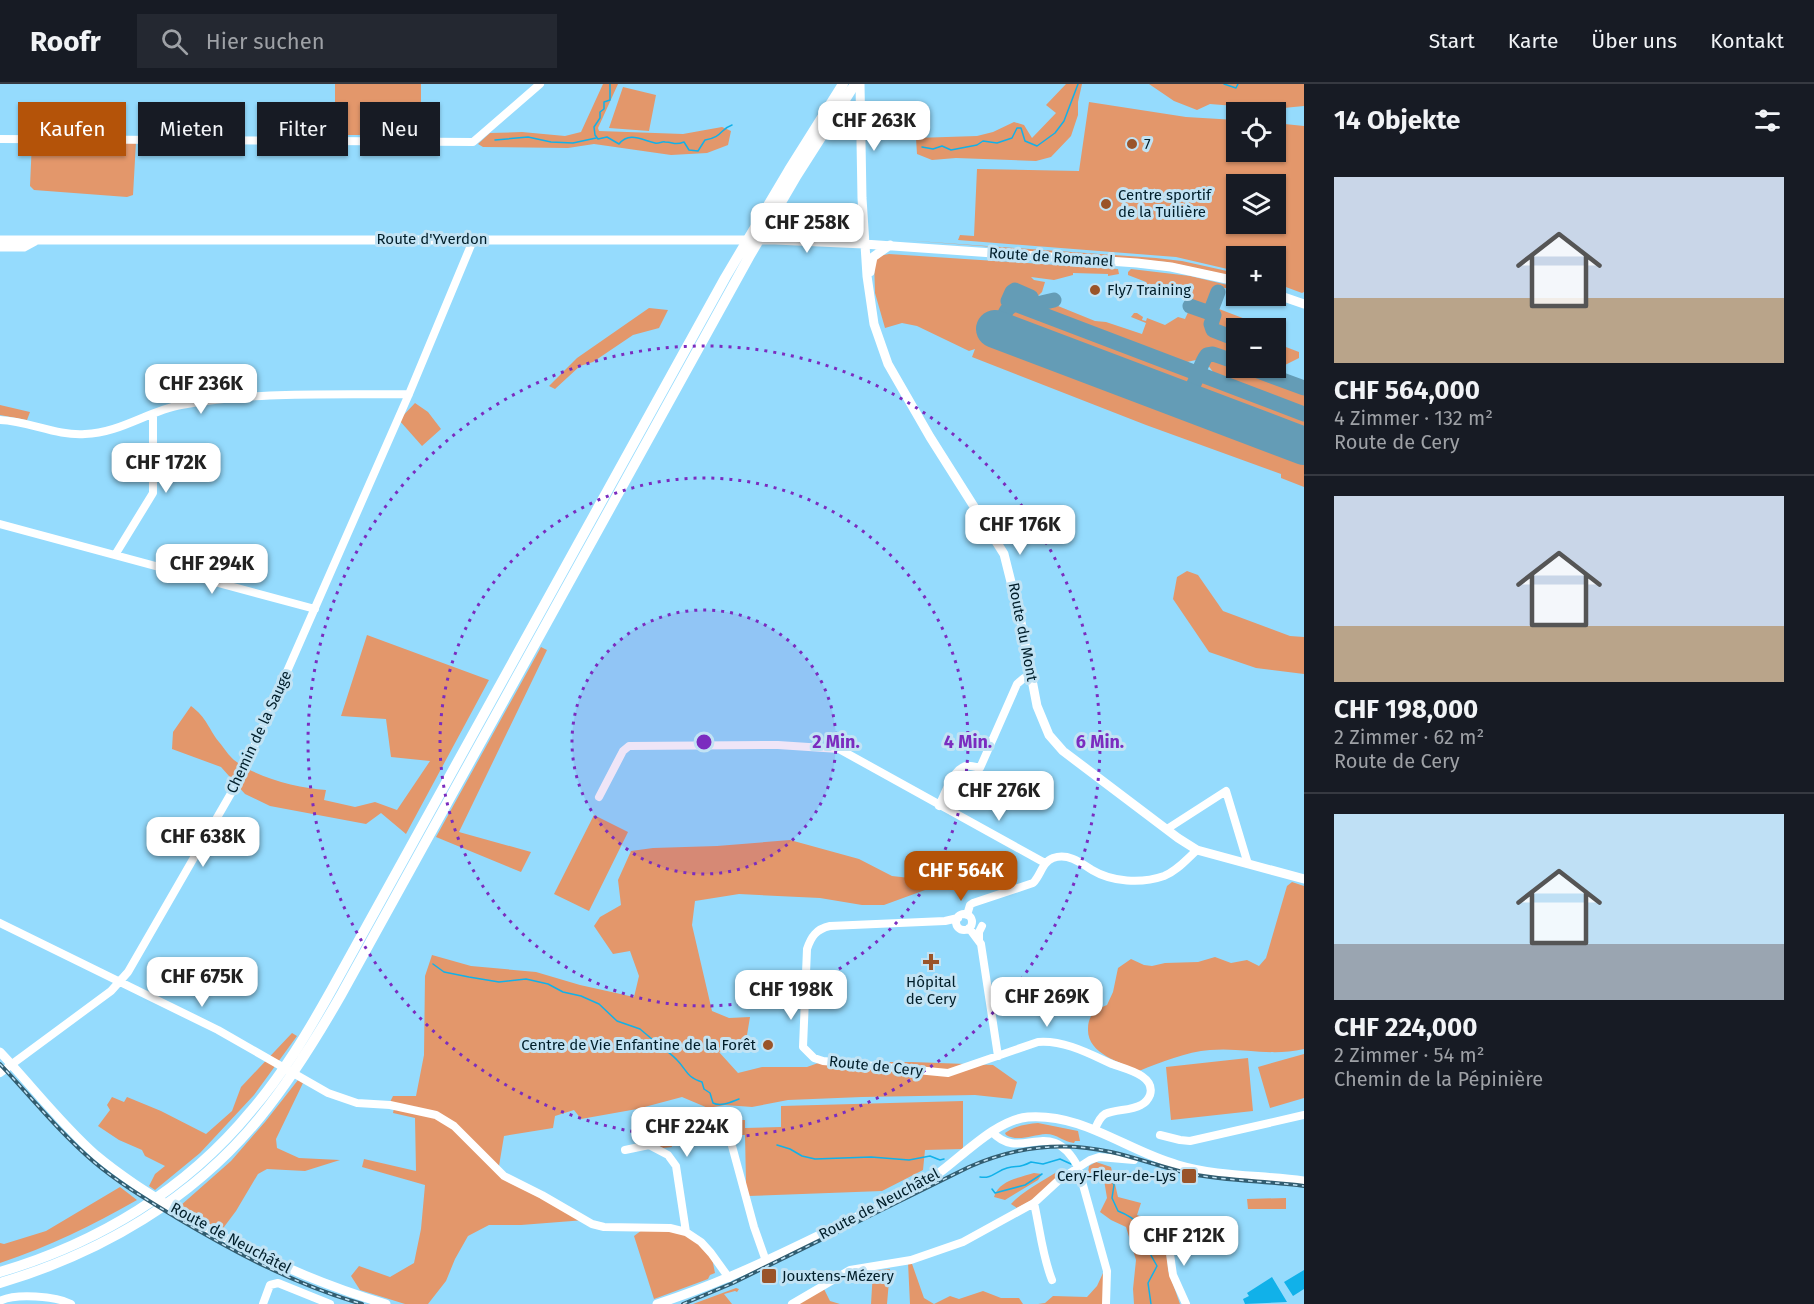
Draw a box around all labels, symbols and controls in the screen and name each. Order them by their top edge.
search box [137,14,557,68]
text: Roofr [30,25,101,58]
icon: search [158,25,191,58]
text: Hier suchen [206,28,325,55]
text: Start [1429,28,1475,54]
text: Karte [1508,28,1558,54]
text: Über uns [1591,28,1677,54]
text: Kontakt [1710,28,1784,54]
pin: CHF 263K [812,101,936,152]
chip: Kaufen [18,102,126,156]
chip: Mieten [138,102,245,156]
chip: Filter [257,102,348,156]
chip: Neu [360,102,440,156]
map controls [1226,102,1286,378]
button: locate [1226,102,1286,162]
icon: filters [1751,104,1784,137]
text: 14 Objekte [1334,105,1460,136]
text: CHF 263K [832,108,916,132]
place label: 7 [1144,135,1151,153]
marker: 7 [1125,137,1139,151]
button: layers [1226,174,1286,234]
place label: Centre sportif de la Tuilière [1118,186,1212,221]
marker: Centre sportif de la Tuilière [1099,197,1113,211]
pin: CHF 258K [745,203,869,254]
text: CHF 258K [765,210,849,234]
icon: home [1505,216,1613,324]
street label: Route d'Yverdon [377,230,487,248]
street label: Route de Romanel [988,244,1114,270]
button: + [1226,246,1286,306]
place label: Fly7 Training [1107,281,1191,299]
marker: Fly7 Training [1088,283,1102,297]
button: − [1226,318,1286,378]
pin: CHF 236K [139,364,263,415]
text: CHF 236K [159,371,243,395]
text: CHF 564,000 [1334,375,1480,406]
text: 4 Zimmer · 132 m² [1334,406,1493,430]
text: Route de Cery [1334,430,1460,454]
pin: CHF 172K [104,443,228,494]
text: CHF 172K [126,450,206,474]
pin: CHF 176K [958,505,1082,556]
text: CHF 176K [979,512,1061,536]
icon: home [1505,535,1613,643]
pin: CHF 294K [150,544,274,595]
text: CHF 294K [170,551,254,575]
street label: Route du Mont [1005,581,1041,683]
street label: Chemin de la Sauge [223,668,295,796]
text: CHF 198,000 [1334,694,1478,725]
text: 2 Zimmer · 62 m² [1334,725,1484,749]
text: 2 Min. [812,731,860,753]
text: 4 Min. [944,731,992,753]
text: 6 Min. [1076,731,1124,753]
centre of rings [694,732,714,752]
text: Route de Cery [1334,749,1460,773]
pin: CHF 276K [937,771,1061,822]
text: CHF 276K [958,778,1040,802]
pin: CHF 638K [141,817,265,868]
text: CHF 638K [160,824,246,848]
pin: CHF 564K [899,851,1023,902]
icon: home [1505,853,1613,961]
text: CHF 564K [918,858,1004,882]
marker: Hôpital de Cery [922,953,940,971]
pin: CHF 675K [140,957,264,1008]
text: CHF 675K [161,964,243,988]
pin: CHF 198K [729,970,853,1021]
place label: Hôpital de Cery [906,973,957,1008]
text: CHF 198K [749,977,833,1001]
pin: CHF 269K [985,977,1109,1028]
text: CHF 269K [1005,984,1089,1008]
text: CHF 224,000 [1334,1012,1477,1043]
place label: Centre de Vie Enfantine de la Forêt [521,1036,757,1054]
marker: Centre de Vie Enfantine de la Forêt [761,1038,775,1052]
text: 2 Zimmer · 54 m² [1334,1043,1485,1067]
street label: Route de Cery [828,1052,924,1080]
text: Chemin de la Pépinière [1334,1067,1543,1091]
pin: CHF 224K [625,1107,749,1158]
text: CHF 224K [645,1114,729,1138]
street label: Route de Neuchâtel [816,1164,943,1243]
place label: Cery-Fleur-de-Lys [1057,1167,1176,1185]
marker: Cery-Fleur-de-Lys [1180,1167,1198,1185]
street label: Route de Neuchâtel [168,1199,295,1278]
pin: CHF 212K [1122,1216,1246,1267]
text: CHF 212K [1143,1223,1225,1247]
marker: Jouxtens-Mézery [760,1267,778,1285]
place label: Jouxtens-Mézery [782,1267,895,1285]

